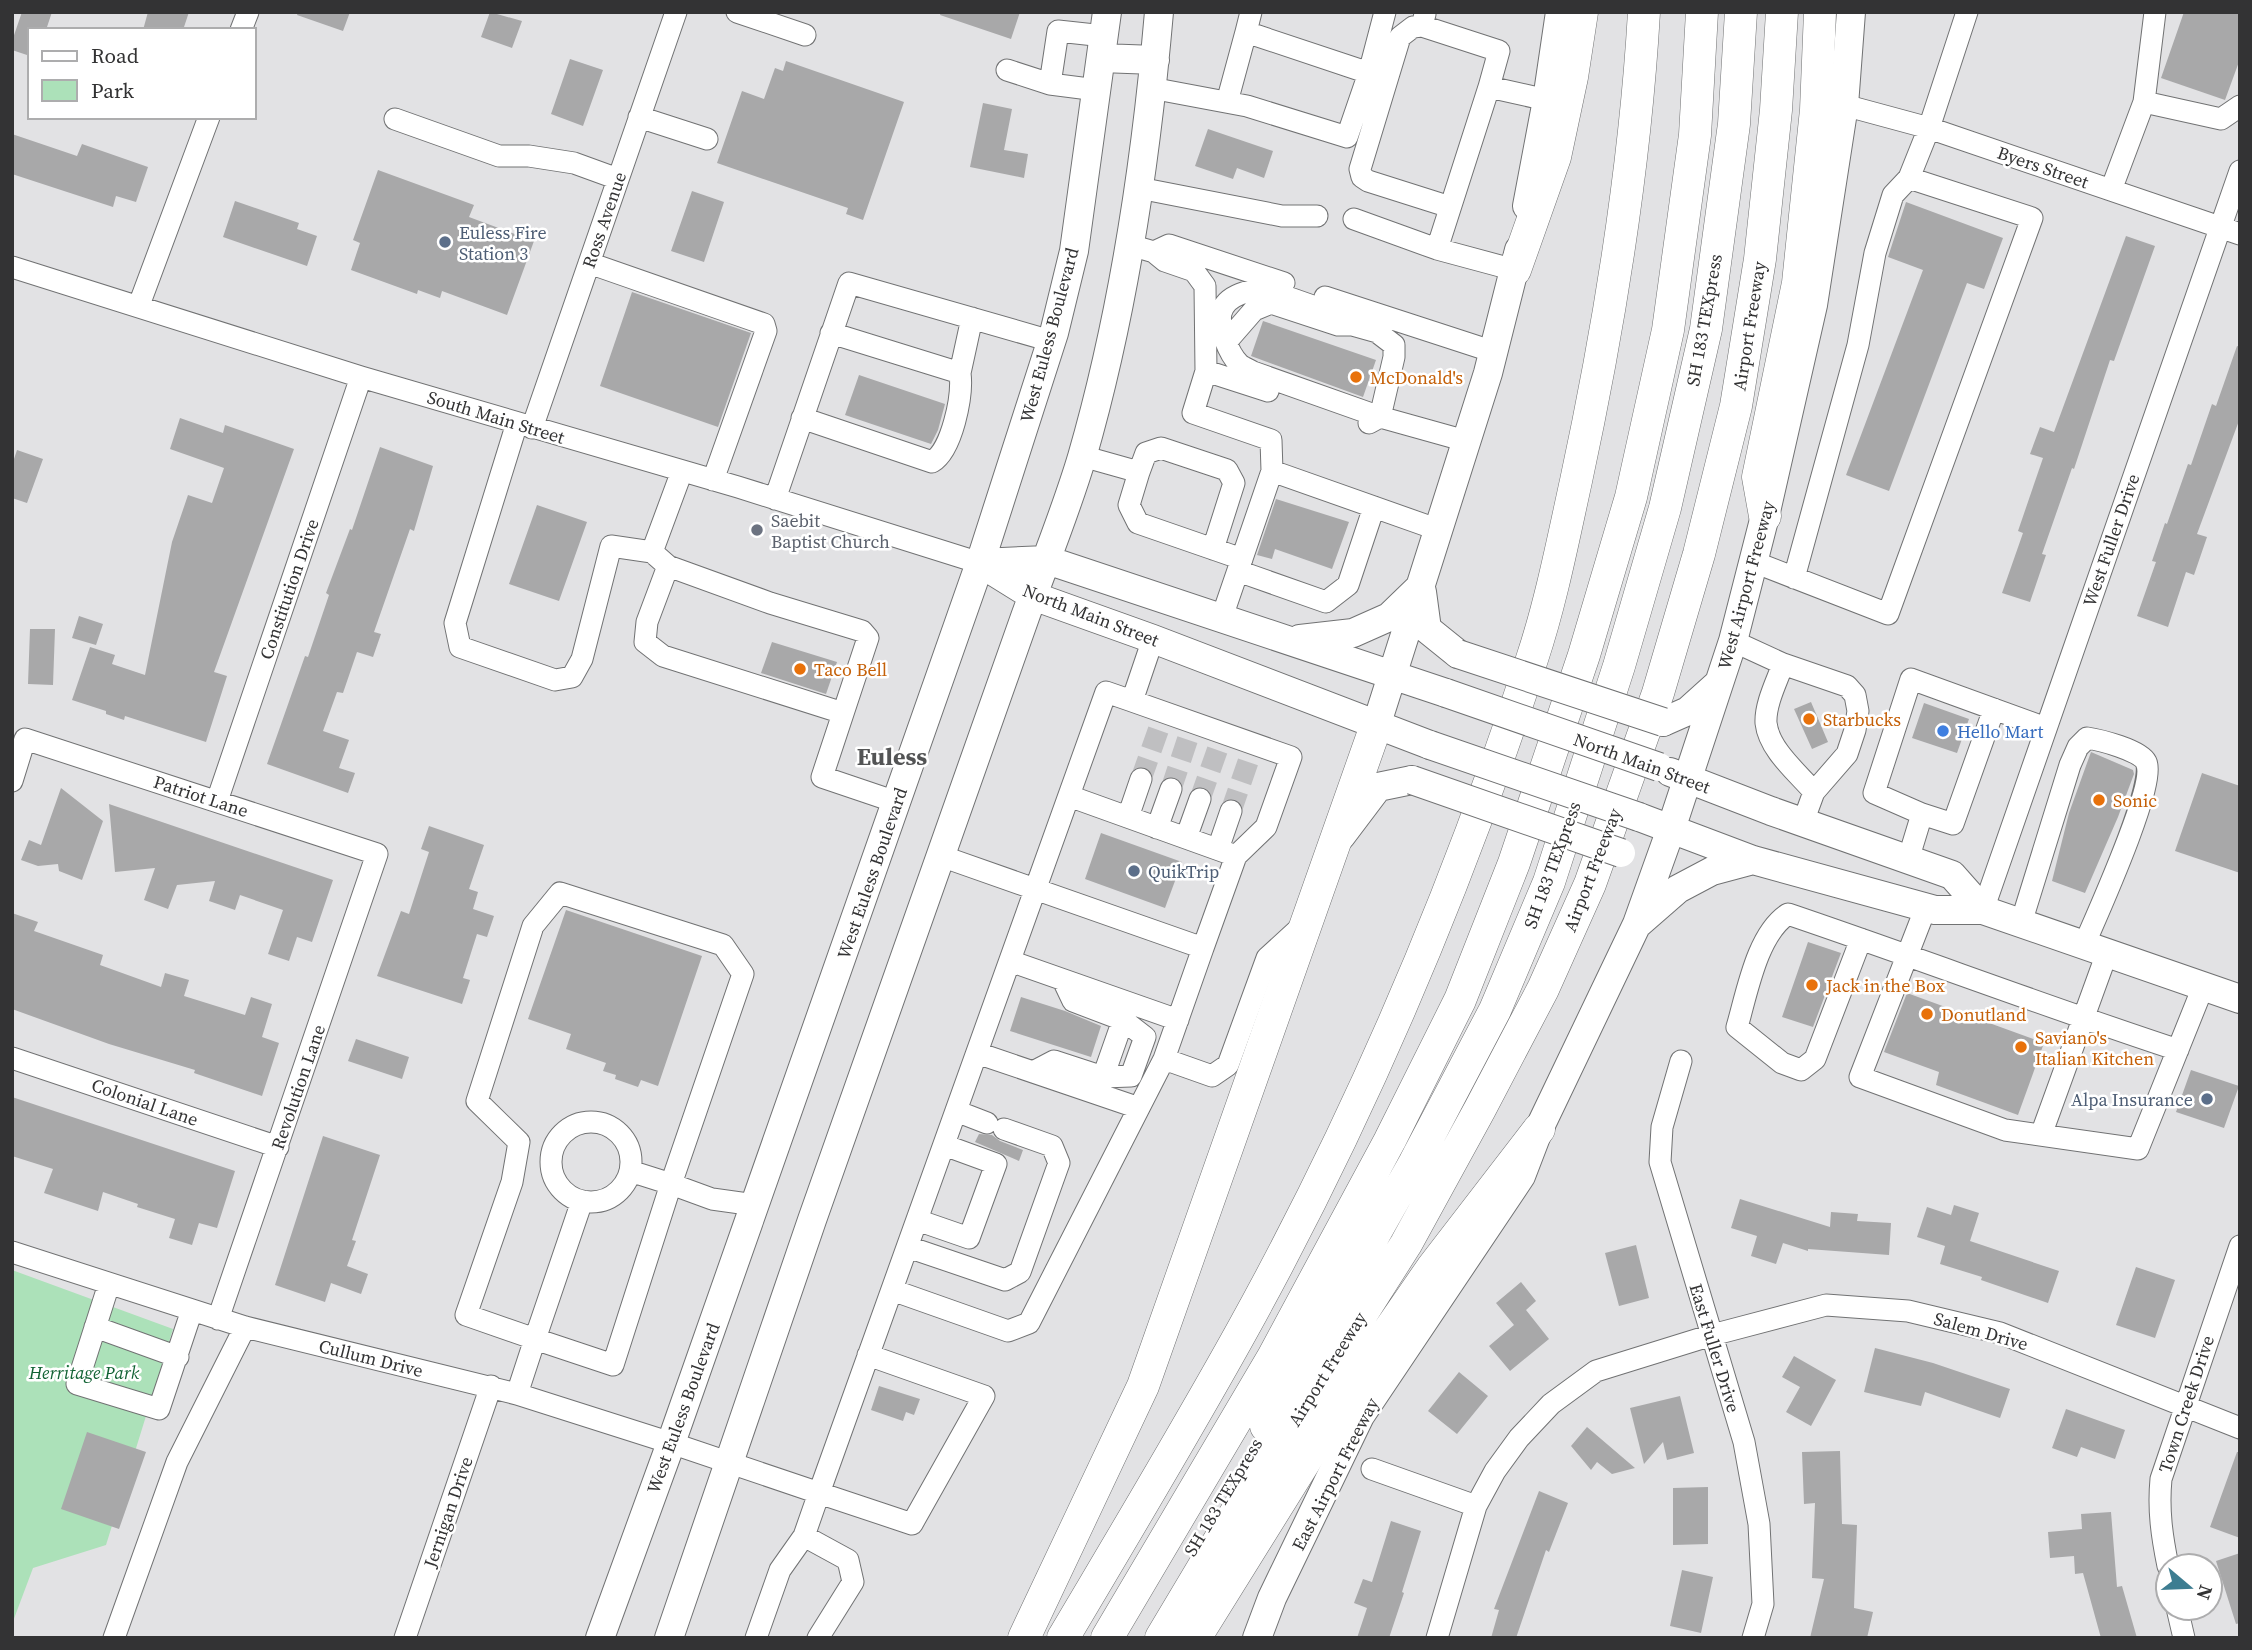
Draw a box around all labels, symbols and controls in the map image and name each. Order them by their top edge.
legend [28,28,256,119]
text: Road [91,41,139,70]
text: Park [91,76,135,105]
street label: Byers Street [1994,140,2092,194]
street label: Ross Avenue [576,168,632,272]
place label: Euless Fire Station 3 [459,220,547,266]
marker: Euless Fire Station 3 [437,234,453,250]
street label: West Euless Boulevard [1014,245,1084,425]
street label: SH 183 TEXpress [1680,252,1728,388]
street label: Airport Freeway [1726,259,1772,392]
place label: McDonald's [1370,365,1463,390]
marker: McDonald's [1348,369,1364,385]
street label: South Main Street [424,384,568,450]
street label: West Fuller Drive [2077,470,2145,610]
street label: West Airport Freeway [1711,497,1781,672]
place label: Saebit Baptist Church [771,508,890,554]
street label: Constitution Drive [253,515,325,663]
marker: Saebit Baptist Church [749,522,765,538]
street label: North Main Street [1019,578,1163,652]
place label: Taco Bell [814,657,887,682]
marker: Taco Bell [792,661,808,677]
place label: Starbucks [1823,707,1901,732]
marker: Starbucks [1801,711,1817,727]
place label: Hello Mart [1957,719,2044,744]
marker: Hello Mart [1935,723,1951,739]
street label: North Main Street [1570,727,1714,799]
district label: Euless [857,740,927,773]
street label: Patriot Lane [150,769,252,823]
street label: West Euless Boulevard [831,784,913,962]
place label: Sonic [2113,788,2157,813]
marker: Sonic [2091,792,2107,808]
street label: SH 183 TEXpress [1517,798,1587,932]
street label: Airport Freeway [1557,804,1627,935]
place label: QuikTrip [1148,859,1219,884]
marker: QuikTrip [1126,863,1142,879]
place label: Jack in the Box [1825,973,1945,998]
marker: Jack in the Box [1804,977,1820,993]
place label: Donutland [1941,1002,2026,1027]
marker: Donutland [1919,1006,1935,1022]
street label: Revolution Lane [265,1021,331,1153]
place label: Saviano's Italian Kitchen [2035,1025,2154,1071]
marker: Saviano's Italian Kitchen [2013,1039,2029,1055]
street label: Colonial Lane [88,1072,202,1132]
place label: Alpa Insurance [2071,1087,2193,1112]
marker: Alpa Insurance [2199,1091,2215,1107]
street label: East Fuller Drive [1684,1280,1746,1416]
street label: Airport Freeway [1282,1306,1373,1431]
street label: Salem Drive [1931,1306,2031,1356]
street label: West Euless Boulevard [640,1319,726,1497]
street label: Town Creek Drive [2152,1332,2220,1476]
street label: Cullum Drive [316,1333,426,1383]
park label: Herritage Park [28,1360,140,1385]
street label: East Airport Freeway [1286,1393,1385,1555]
street label: SH 183 TEXpress [1178,1433,1268,1561]
street label: Jernigan Drive [417,1453,479,1572]
north arrow [2154,1552,2224,1622]
text: N [2190,1582,2220,1603]

